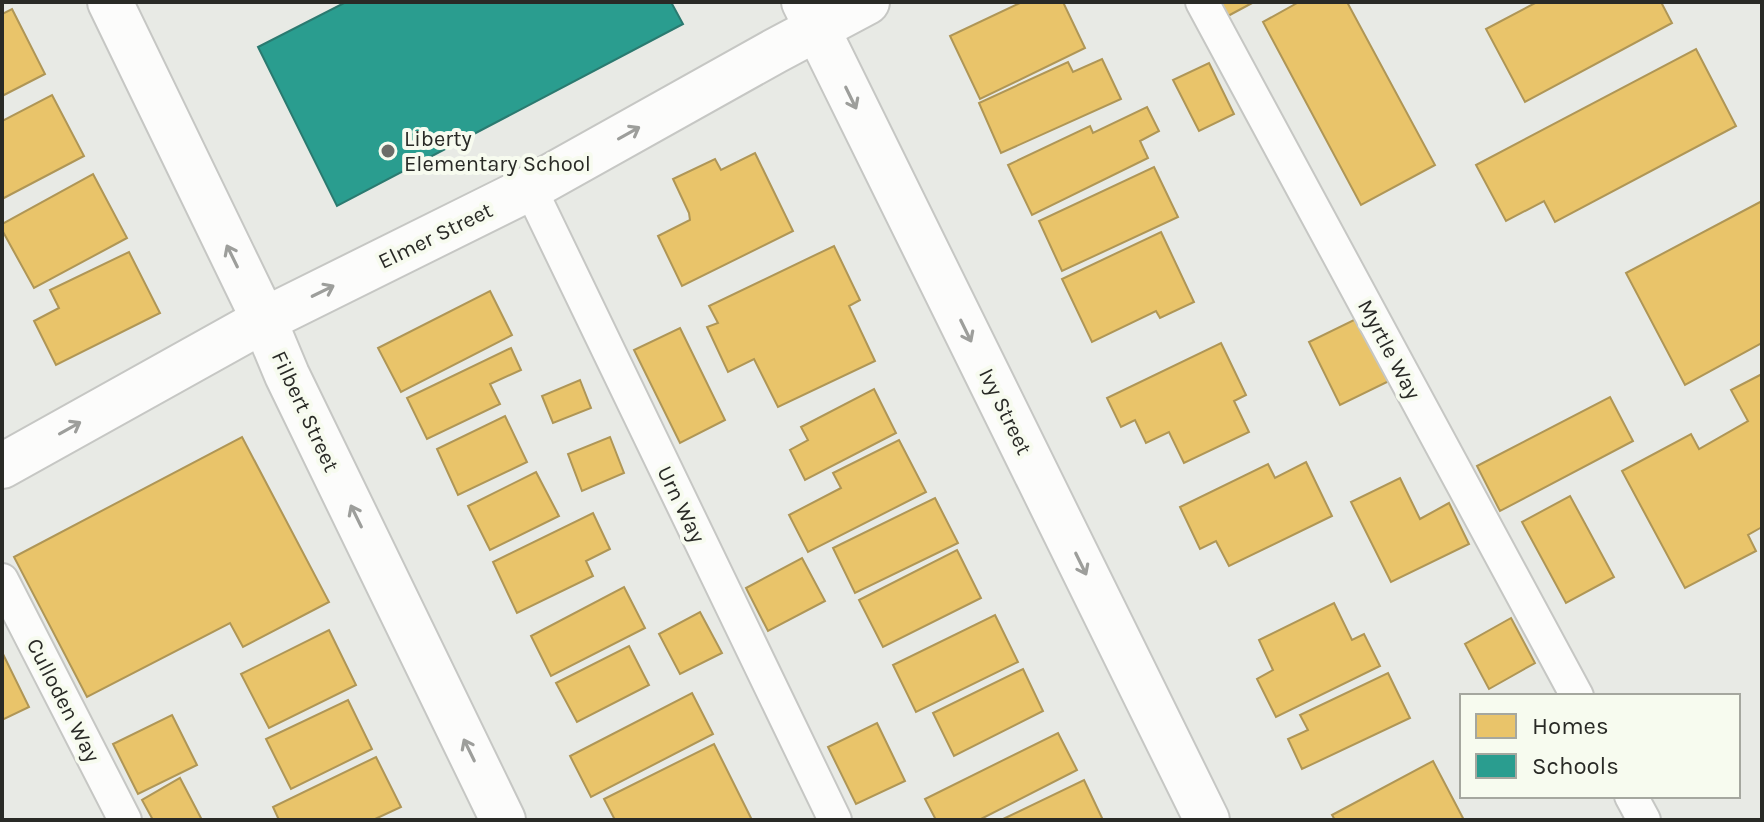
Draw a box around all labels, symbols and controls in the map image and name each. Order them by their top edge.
one-way arrow [844,85,860,109]
one-way arrow [617,125,640,141]
place label: Liberty Elementary School [404,126,591,177]
marker: Liberty Elementary School [379,142,397,160]
street label: Elmer Street [374,197,497,275]
one-way arrow [224,244,239,268]
one-way arrow [311,283,335,298]
street label: Myrtle Way [1352,295,1426,404]
one-way arrow [960,319,975,342]
street label: Filbert Street [266,347,344,476]
street label: Ivy Street [973,364,1037,459]
one-way arrow [58,420,81,436]
street label: Urn Way [651,462,711,547]
one-way arrow [348,504,363,528]
one-way arrow [1074,552,1090,576]
street label: Culloden Way [21,634,105,767]
legend [1460,694,1740,798]
text: Homes [1532,712,1609,740]
one-way arrow [461,738,476,762]
text: Schools [1532,752,1619,780]

